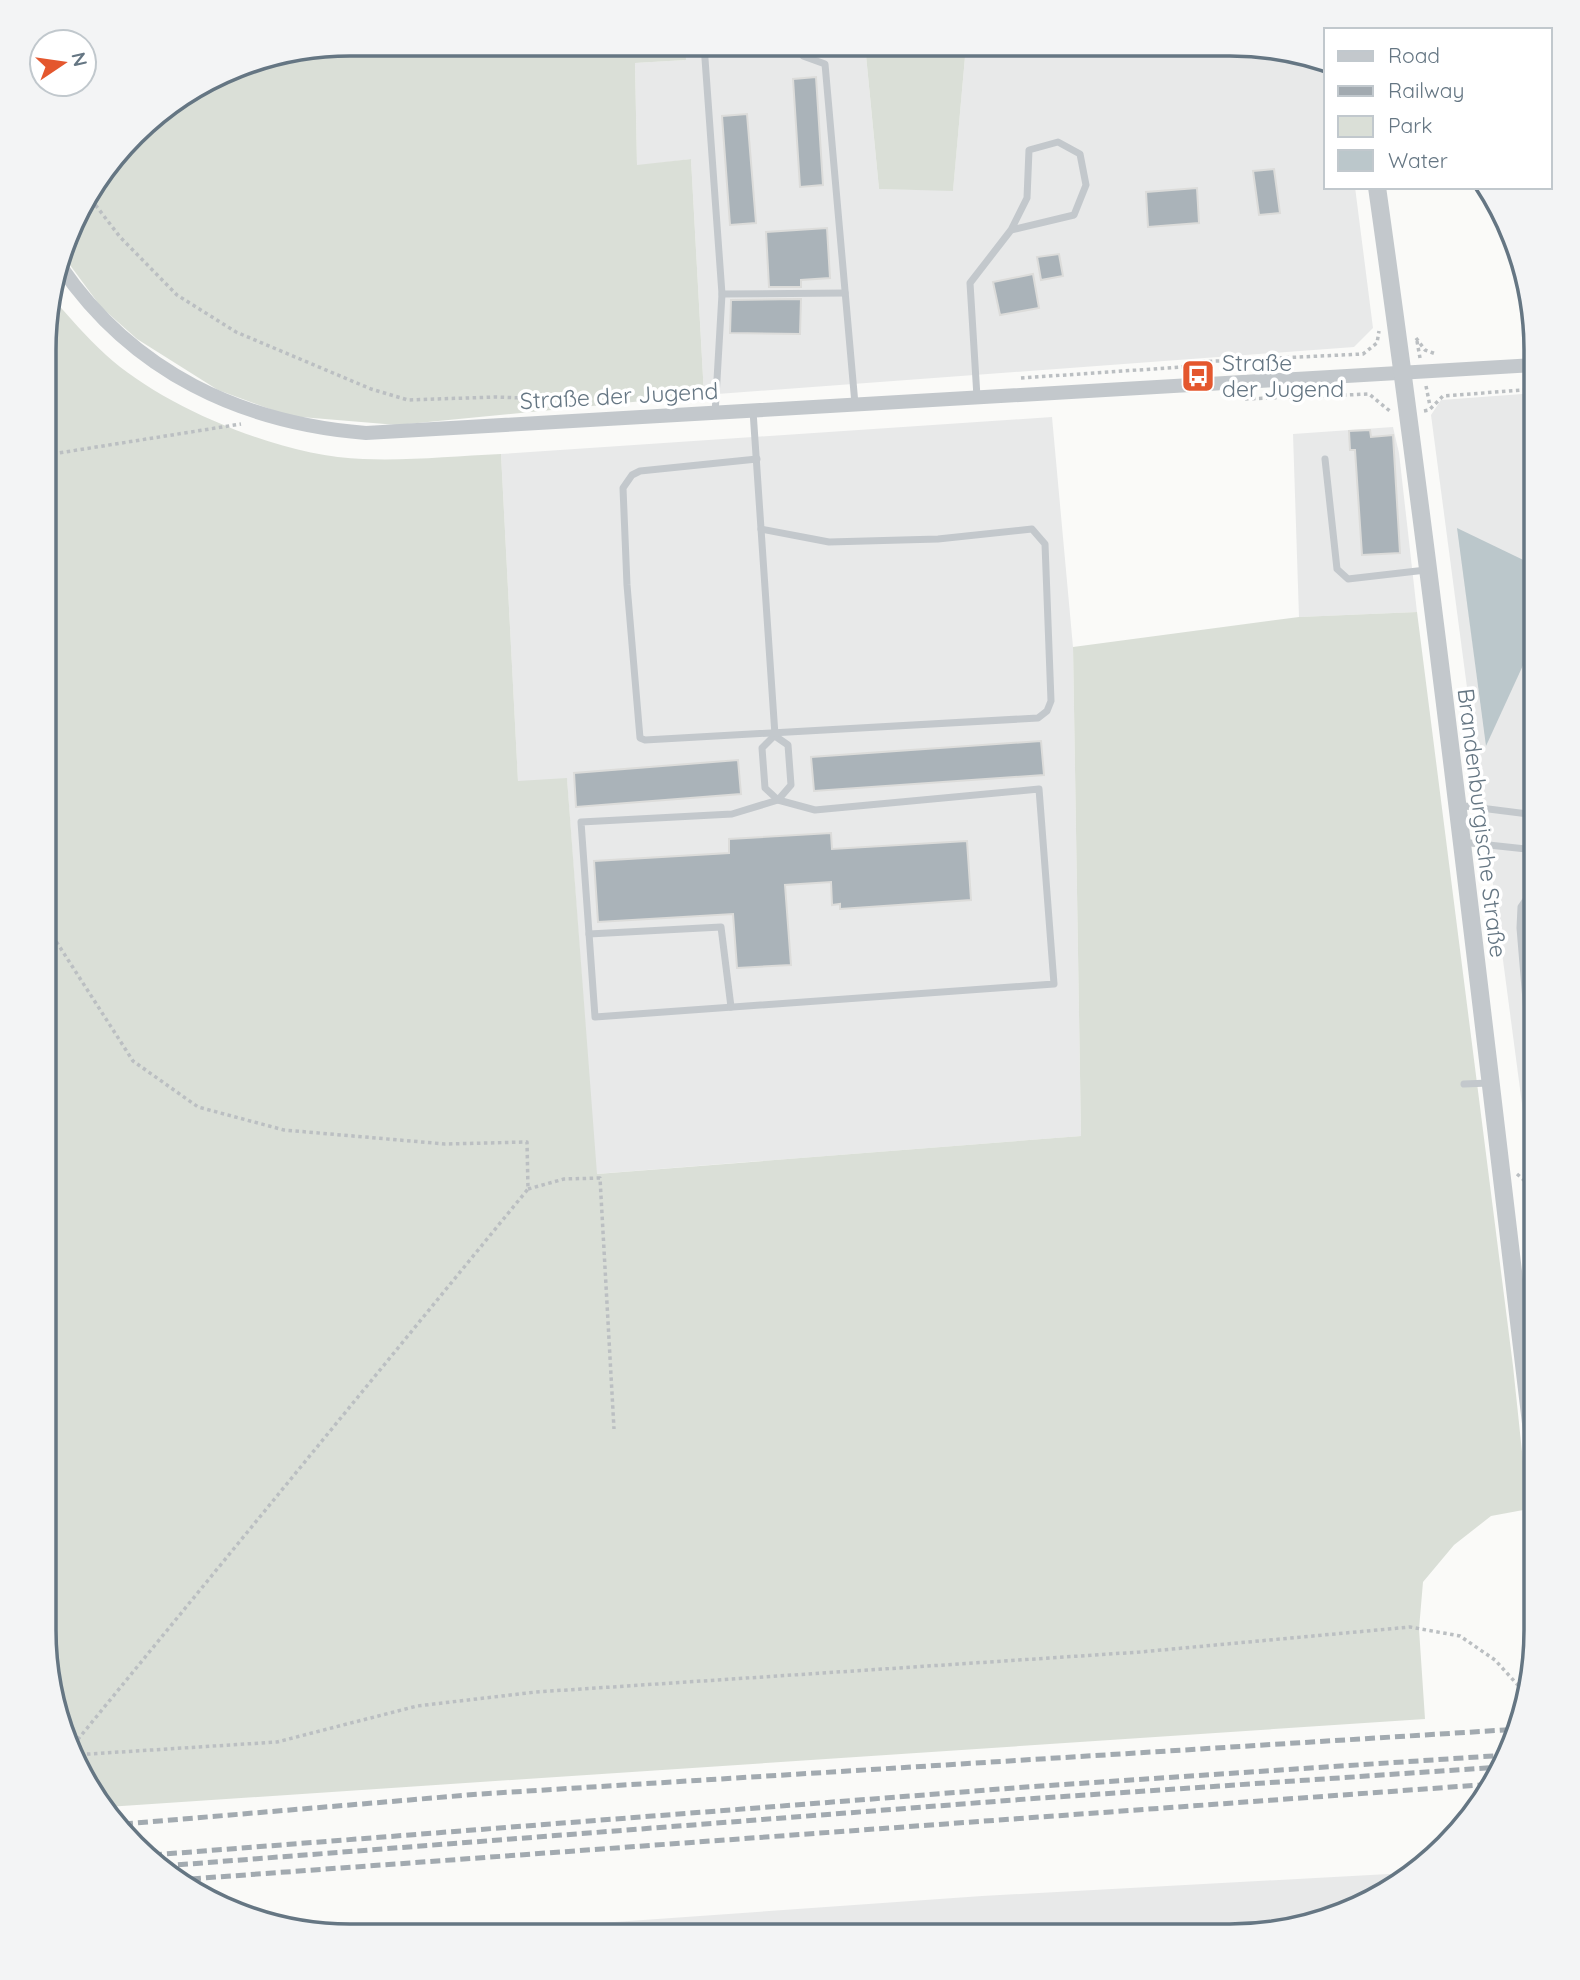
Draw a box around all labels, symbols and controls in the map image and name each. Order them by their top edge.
north arrow [28,28,98,98]
legend [1324,28,1552,189]
text: Road [1388,42,1440,68]
text: N [66,50,93,69]
text: Railway [1388,77,1464,103]
text: Park [1388,112,1432,138]
text: Water [1388,147,1448,173]
place label: Straße der Jugend [1222,348,1344,403]
bus stop icon: Straße der Jugend [1179,357,1217,395]
street label: Straße der Jugend [519,376,719,415]
street label: Brandenburgische Straße [1452,687,1513,959]

